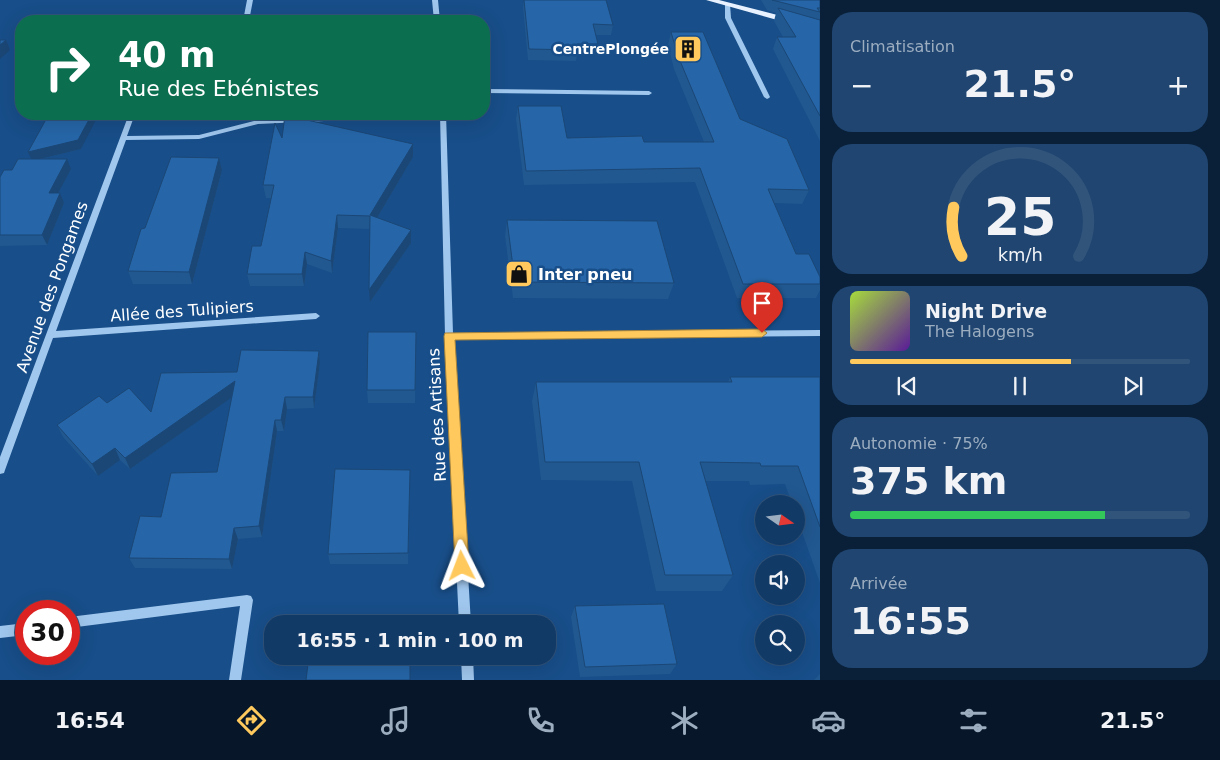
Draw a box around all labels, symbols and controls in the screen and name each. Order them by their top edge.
building icon: CentrePlongée [673,34,703,64]
icon: right [35,35,100,100]
text: 40 m [118,35,215,75]
text: Climatisation [850,37,955,56]
place label: CentrePlongée [553,41,669,57]
text: 21.5° [964,62,1076,106]
text: − [850,69,873,102]
text: + [1167,69,1190,102]
text: Rue des Ebénistes [118,76,319,101]
text: 25 [984,187,1056,247]
street label: Avenue des Pongames [12,199,92,375]
text: km/h [997,244,1043,265]
shop icon: Inter pneu [504,259,534,289]
place label: Inter pneu [538,265,632,284]
pin [741,282,783,333]
icon: arrive [748,289,776,317]
street label: Allée des Tulipiers [110,297,254,325]
text: Night Drive [925,300,1047,322]
text: The Halogens [925,322,1034,341]
street label: Rue des Artisans [424,348,450,482]
icon: previous [893,372,921,400]
icon: pause [1006,372,1034,400]
icon: next [1119,372,1147,400]
text: Autonomie · 75% [850,434,988,453]
text: 375 km [850,459,1007,503]
north arrow [755,495,805,545]
map controls [755,495,805,665]
position arrow [435,539,487,591]
button: sound [755,555,805,605]
text: Arrivée [850,574,907,593]
text: 16:55 [850,599,971,643]
speed limit sign: 30 [15,600,80,665]
button: search [755,615,805,665]
text: 16:55 · 1 min · 100 m [296,629,524,651]
icon: directions [234,703,269,738]
icon: music [378,703,413,738]
icon: phone [523,703,558,738]
icon: climate [667,703,702,738]
icon: car [811,703,846,738]
icon: filters [956,703,991,738]
text: 16:54 [55,708,125,733]
text: 21.5° [1100,708,1165,733]

